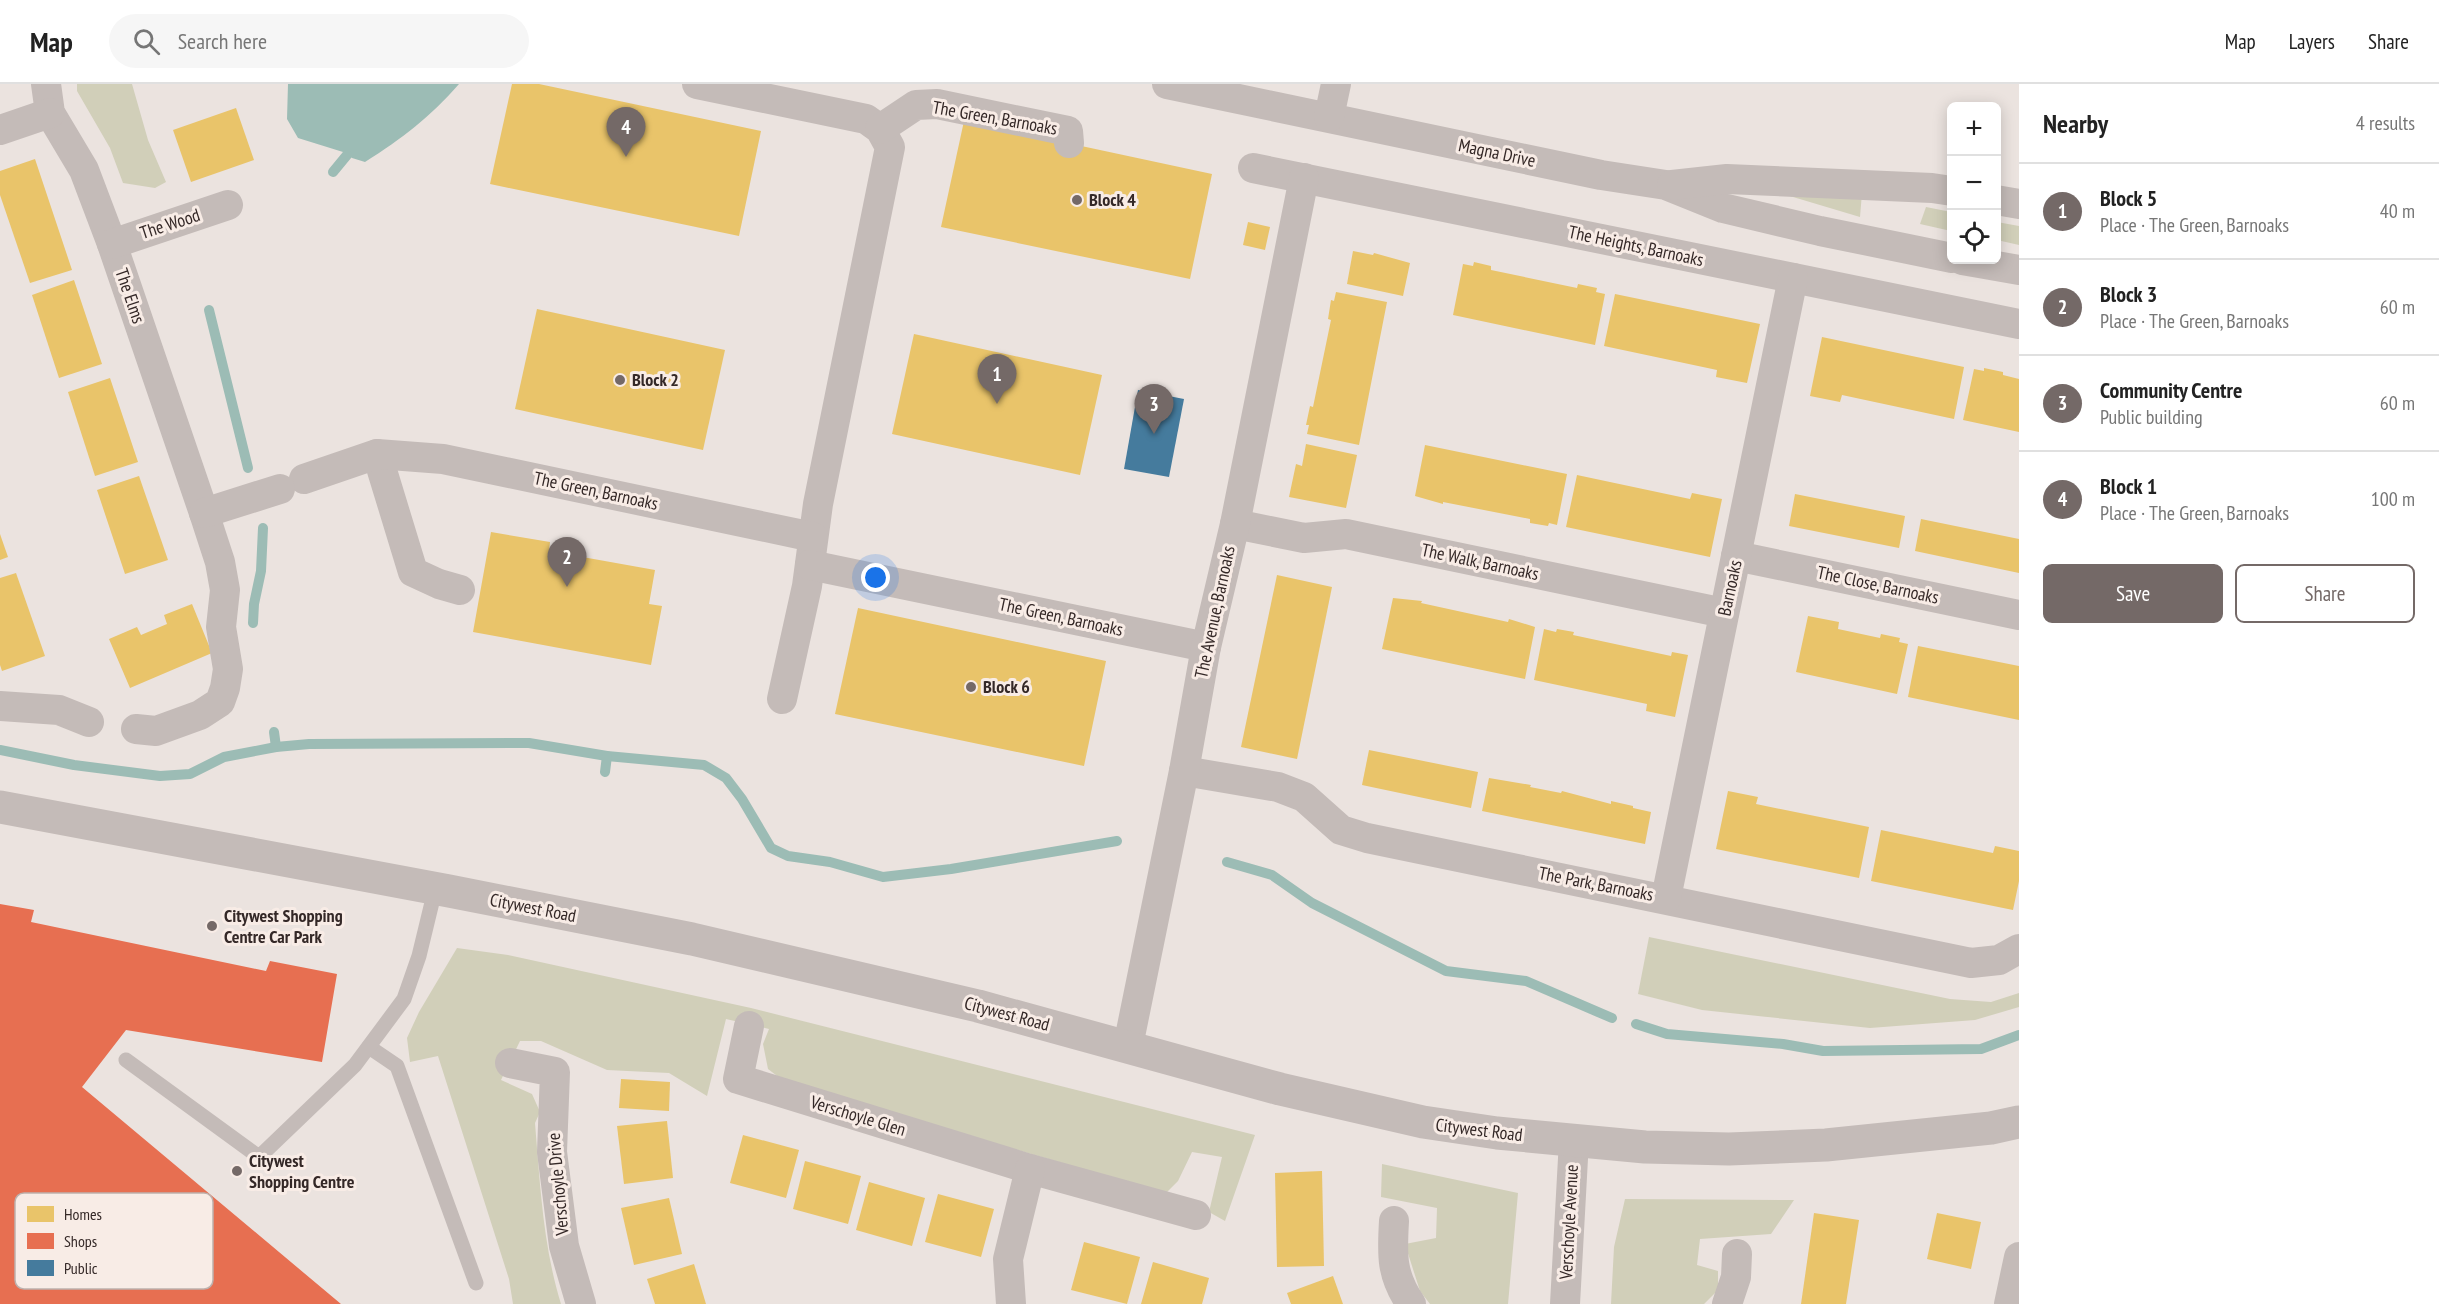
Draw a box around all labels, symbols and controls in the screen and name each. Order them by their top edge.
search box [109,14,529,68]
text: Map [30,23,73,60]
icon: search [130,25,163,58]
text: Search here [178,27,267,55]
text: Map [2225,28,2256,55]
text: Layers [2289,28,2335,55]
text: Share [2368,28,2409,55]
street label: The Green, Barnoaks [931,95,1059,140]
map controls [1947,102,2001,264]
button: + [1947,102,2001,156]
pin: 4 [606,107,646,157]
text: Nearby [2043,107,2108,140]
text: 4 results [2356,110,2415,136]
street label: Magna Drive [1457,133,1538,172]
button: − [1947,156,2001,210]
text: Block 5 [2100,184,2157,212]
place label: Block 4 [1089,188,1136,211]
marker: Block 4 [1070,193,1084,207]
text: 1 [2058,198,2067,224]
text: 40 m [2380,198,2415,224]
street label: The Wood [137,203,203,244]
button: locate [1947,210,2001,264]
text: Place · The Green, Barnoaks [2100,212,2289,238]
street label: The Heights, Barnoaks [1566,220,1706,271]
street label: The Elms [110,265,151,326]
text: Block 3 [2100,280,2157,308]
text: 2 [2058,294,2067,320]
text: 60 m [2380,294,2415,320]
text: Place · The Green, Barnoaks [2100,308,2289,334]
pin: 1 [978,354,1016,404]
place label: Block 2 [632,368,679,391]
marker: Block 2 [613,373,627,387]
text: Community Centre [2100,376,2242,404]
pin: 3 [1134,384,1174,434]
text: 3 [2058,390,2067,416]
text: 60 m [2380,390,2415,416]
text: Public building [2100,404,2203,430]
street label: The Green, Barnoaks [532,466,660,515]
text: Block 1 [2100,472,2157,500]
text: 4 [2058,486,2067,512]
text: 100 m [2371,486,2415,512]
text: Place · The Green, Barnoaks [2100,500,2289,526]
pin: 2 [548,538,586,587]
street label: The Walk, Barnoaks [1419,538,1541,585]
street label: The Avenue, Barnoaks [1189,544,1240,680]
street label: Barnoaks [1712,558,1747,618]
street label: The Close, Barnoaks [1815,560,1941,609]
your location [861,563,890,592]
button: Save [2043,564,2223,623]
button: Share [2235,564,2415,623]
street label: The Green, Barnoaks [997,592,1125,641]
place label: Block 6 [983,675,1030,698]
marker: Block 6 [964,680,978,694]
street label: The Park, Barnoaks [1537,861,1655,906]
street label: Citywest Road [488,888,578,927]
place label: Citywest Shopping Centre Car Park [224,904,343,948]
marker: Citywest Shopping Centre Car Park [205,919,219,933]
street label: Citywest Road [962,991,1052,1036]
street label: Verschoyle Glen [807,1090,909,1141]
street label: Citywest Road [1434,1113,1524,1146]
street label: Verschoyle Drive [542,1132,574,1237]
place label: Citywest Shopping Centre [249,1149,355,1193]
marker: Citywest Shopping Centre [230,1164,244,1178]
street label: Verschoyle Avenue [1554,1164,1583,1281]
legend [15,1193,213,1289]
text: Homes [64,1204,102,1224]
text: Shops [64,1231,97,1251]
text: Public [64,1258,98,1278]

